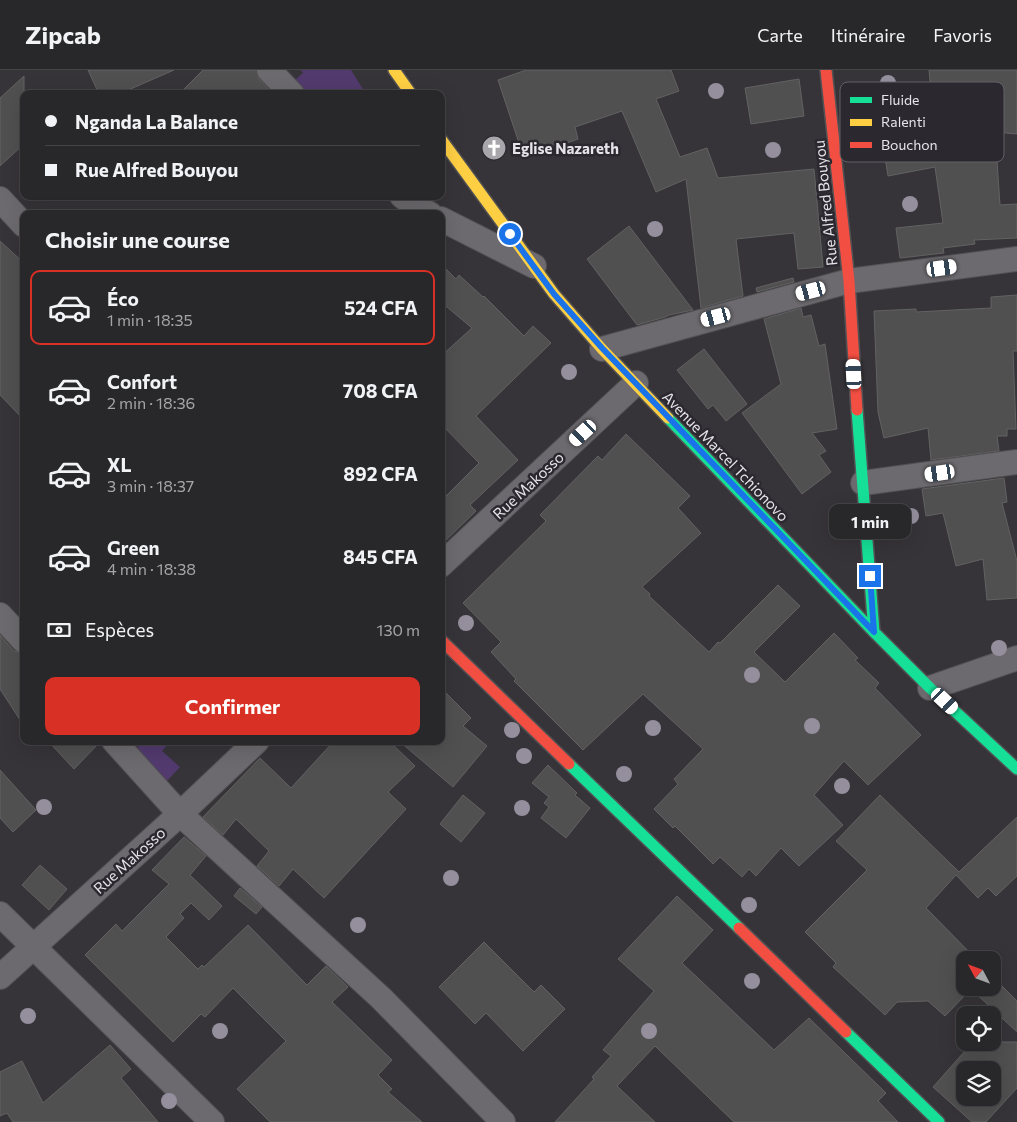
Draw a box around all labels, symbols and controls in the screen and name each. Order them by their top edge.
text: Zipcab [25,20,101,49]
text: Carte [757,24,803,46]
text: Itinéraire [831,24,905,46]
text: Favoris [933,24,992,46]
legend [840,82,1004,162]
text: Fluide [881,91,919,108]
text: Nganda La Balance [75,110,238,133]
text: Ralenti [881,113,926,130]
church icon: Eglise Nazareth [481,135,507,161]
text: Bouchon [881,136,938,153]
place label: Eglise Nazareth [512,139,619,157]
street label: Rue Alfred Bouyou [809,139,841,267]
text: Rue Alfred Bouyou [75,158,238,181]
route start [499,223,521,245]
text: Choisir une course [45,226,230,253]
car [926,258,957,278]
car [794,280,827,302]
icon: car [47,285,92,330]
text: Éco [107,287,139,310]
text: 524 CFA [344,296,418,319]
car [699,306,732,328]
text: 1 min · 18:35 [107,310,193,329]
car [845,359,862,389]
icon: car [47,368,92,413]
text: Confort [107,370,177,393]
text: 708 CFA [343,379,418,402]
street label: Avenue Marcel Tchionovo [659,387,793,525]
text: 2 min · 18:36 [107,393,195,412]
car [566,417,599,449]
street label: Rue Makosso [489,448,567,522]
icon: car [47,451,92,496]
text: XL [107,453,132,476]
text: 892 CFA [343,462,418,485]
car [924,463,955,483]
text: 3 min · 18:37 [107,476,194,495]
callout: 1 min [829,504,911,538]
text: 1 min [851,512,889,531]
icon: car [47,534,92,579]
text: Green [107,536,159,559]
text: 845 CFA [343,545,418,568]
text: 4 min · 18:38 [107,559,196,578]
route end [859,565,881,587]
icon: cash [45,616,73,644]
text: Espèces [85,618,154,641]
text: 130 m [377,620,420,639]
button: Confirmer [45,677,420,735]
car [928,685,961,717]
street label: Rue Makosso [89,823,169,897]
north arrow [956,951,1001,996]
map controls [956,951,1001,1106]
button: locate [956,1006,1001,1051]
button: layers [956,1061,1001,1106]

